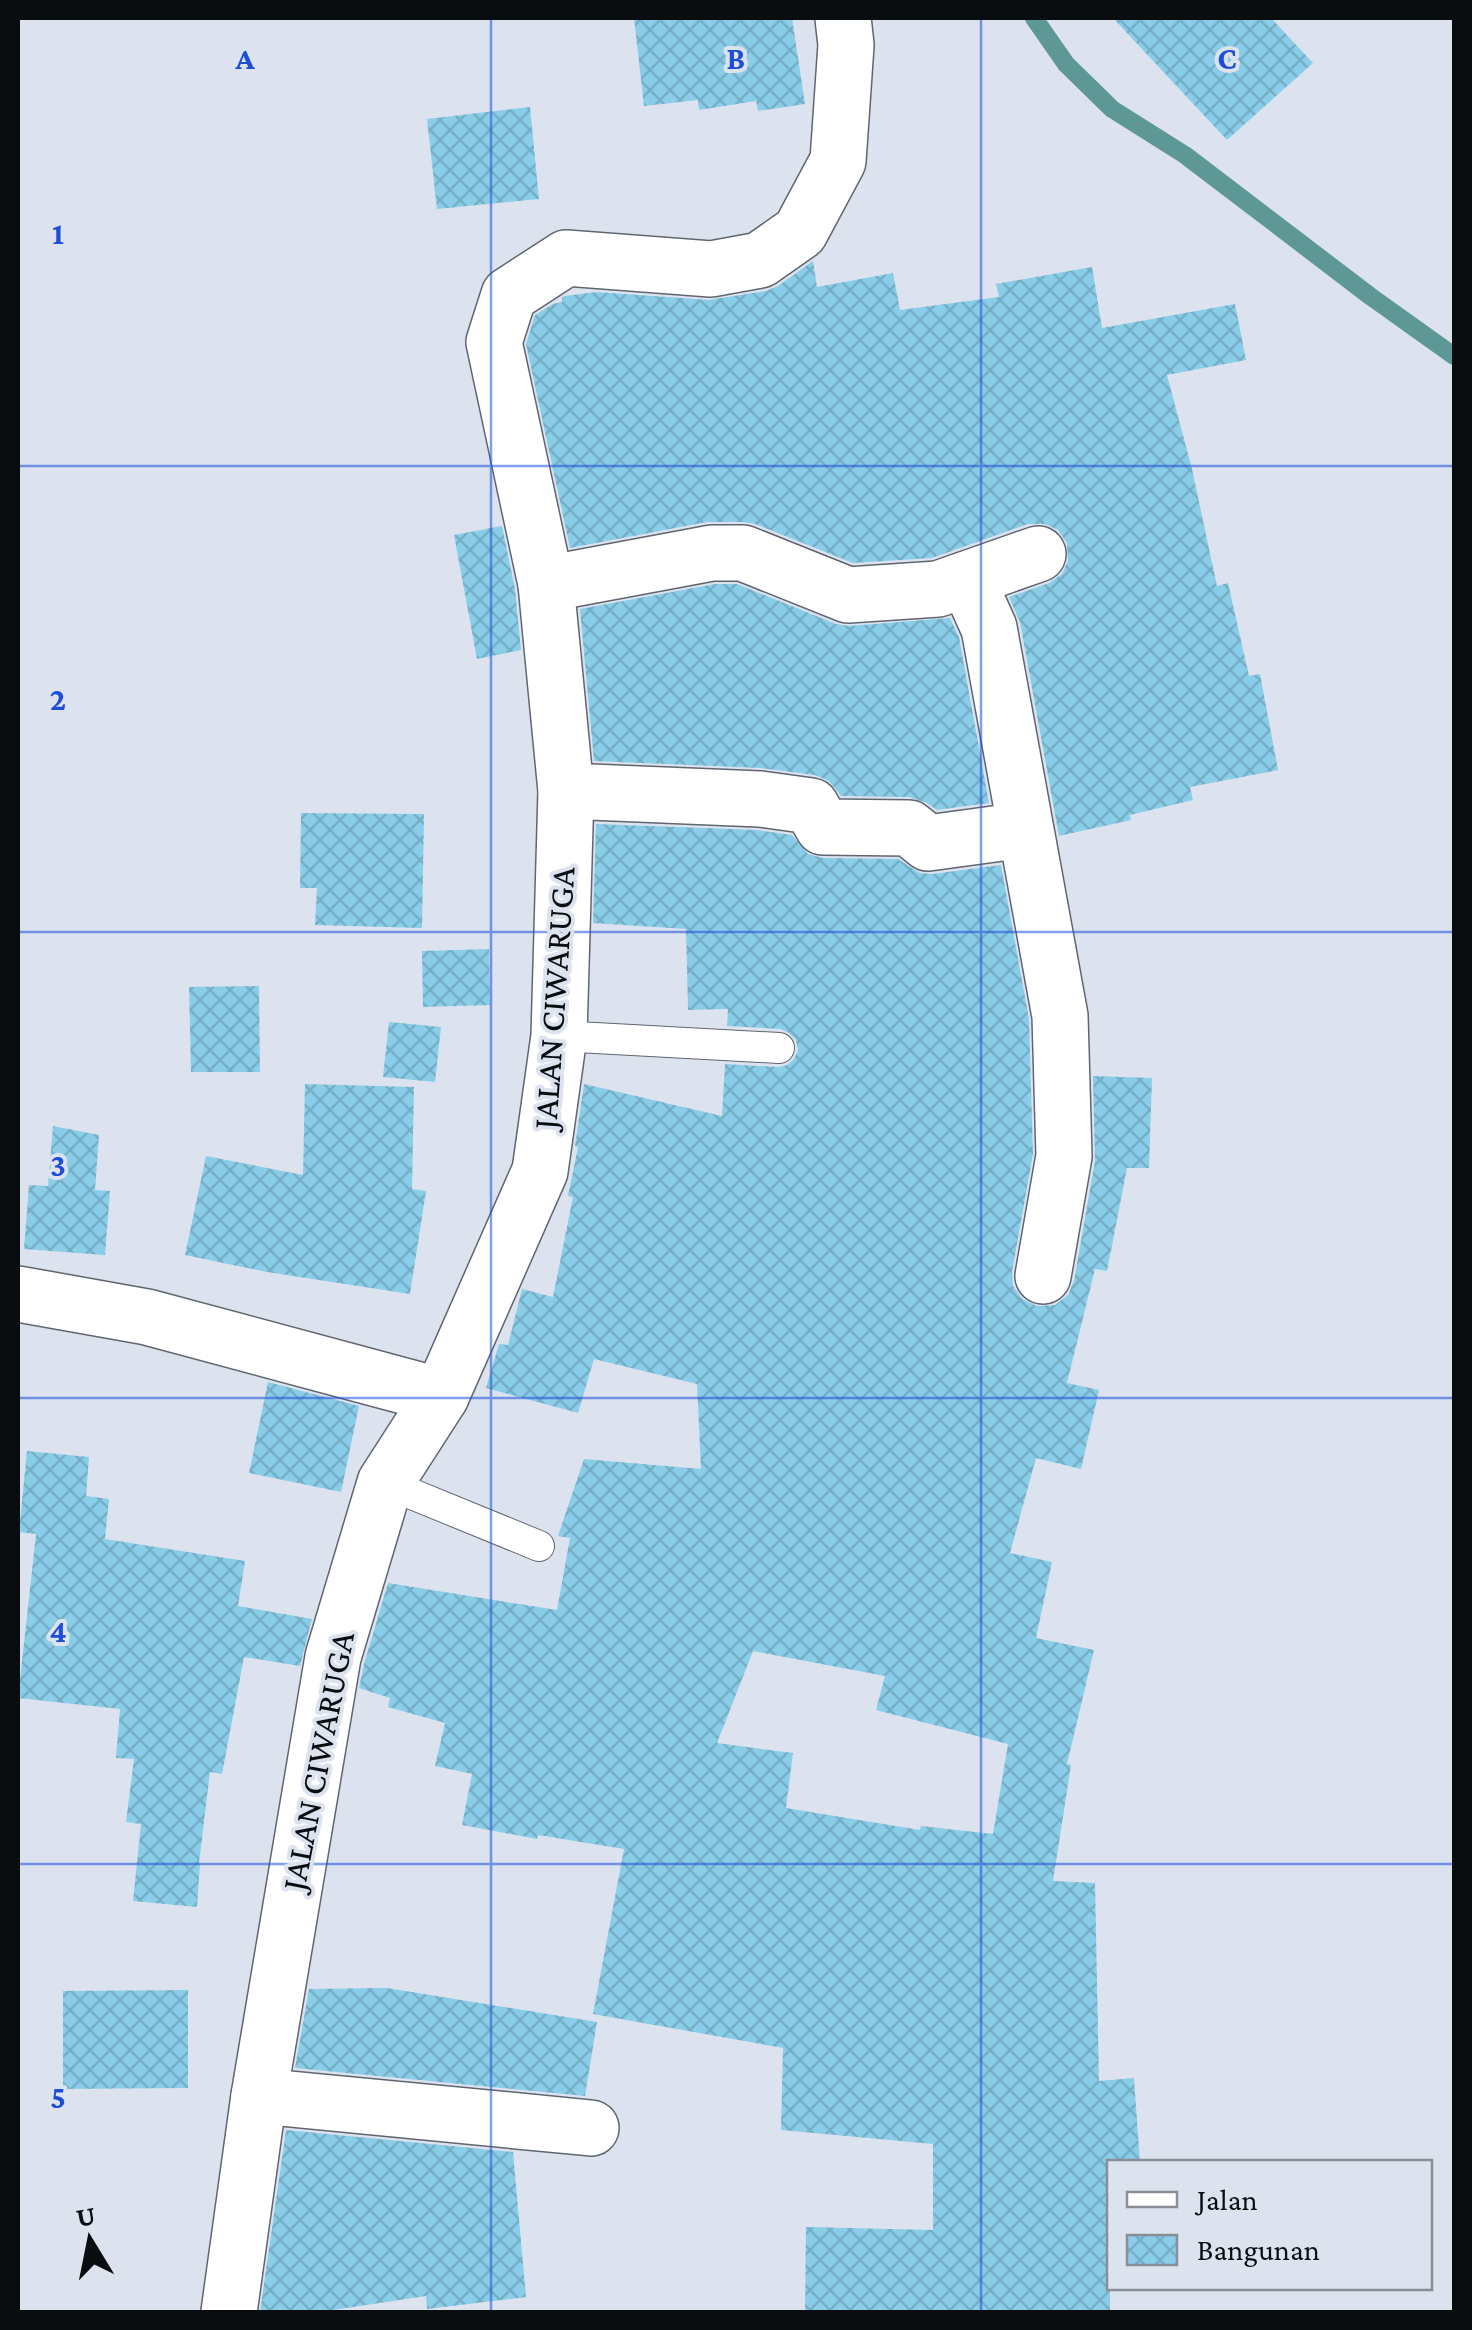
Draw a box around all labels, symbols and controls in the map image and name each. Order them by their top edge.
text: A [234,40,255,76]
text: B [727,40,745,76]
text: C [1217,40,1237,76]
text: 1 [52,215,64,251]
text: 2 [50,681,66,717]
street label: JALAN CIWARUGA [525,865,583,1133]
text: 3 [50,1147,66,1183]
text: 4 [49,1613,67,1649]
street label: JALAN CIWARUGA [273,1628,362,1897]
text: 5 [50,2079,66,2115]
legend [1107,2160,1432,2290]
text: Jalan [1194,2183,1258,2216]
north arrow [40,2190,140,2290]
text: U [74,2199,98,2233]
text: Bangunan [1197,2233,1320,2267]

